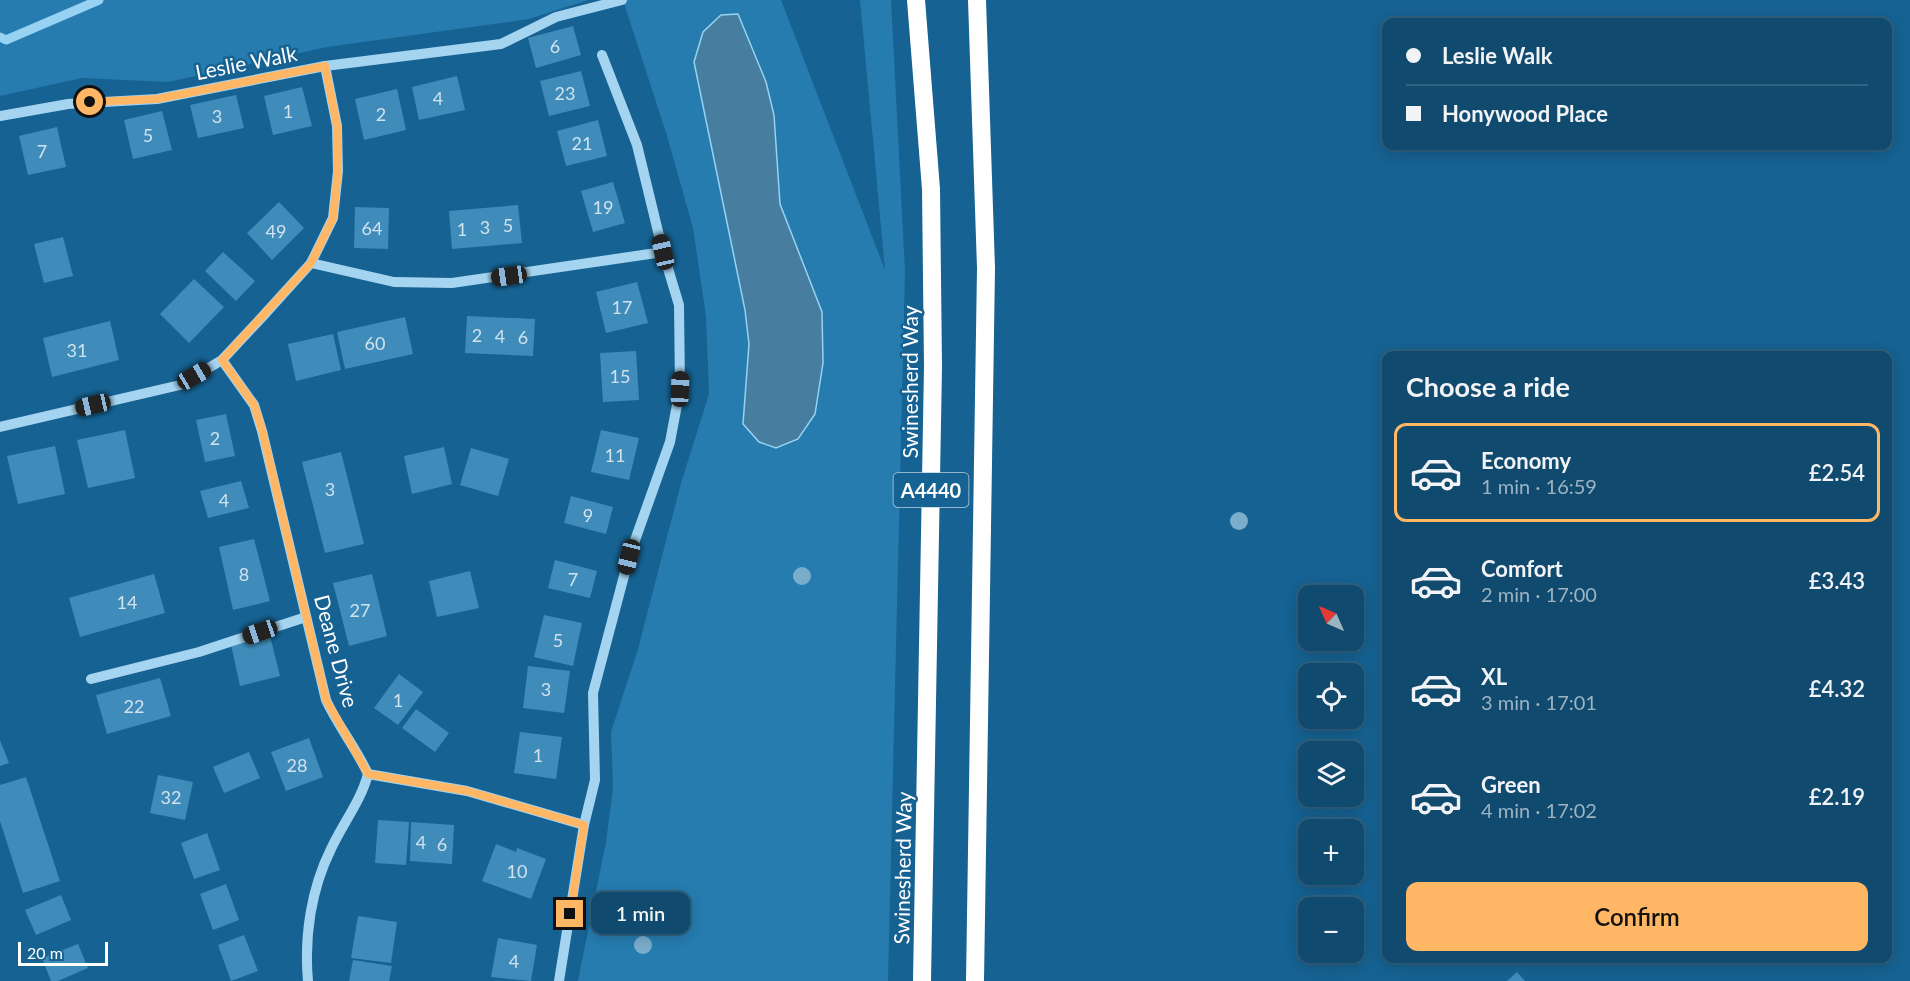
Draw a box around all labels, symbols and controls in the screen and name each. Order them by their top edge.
house number: 6 [550,35,560,57]
street label: Leslie Walk [193,40,299,84]
text: Leslie Walk [1442,42,1552,69]
house number: 23 [555,82,575,104]
house number: 4 [433,87,443,109]
route start [76,88,103,115]
house number: 1 [283,100,293,122]
text: Honywood Place [1442,100,1608,127]
house number: 2 [376,103,386,125]
house number: 3 [212,105,222,127]
house number: 5 [143,124,153,146]
house number: 21 [572,132,592,154]
house number: 7 [37,140,47,162]
house number: 19 [593,196,613,218]
house number: 5 [503,214,513,236]
house number: 3 [480,216,490,238]
house number: 64 [362,217,382,239]
house number: 1 [457,218,467,240]
house number: 49 [266,220,286,242]
car [650,232,676,272]
car [490,265,528,287]
house number: 17 [612,296,632,318]
street label: Swinesherd Way [897,305,922,458]
house number: 2 [472,324,482,346]
house number: 4 [495,325,505,347]
house number: 6 [518,326,528,348]
house number: 60 [365,332,385,354]
house number: 31 [67,339,87,361]
car [174,359,214,393]
house number: 15 [610,365,630,387]
text: Choose a ride [1406,370,1570,403]
car [670,371,690,407]
car [73,392,113,418]
house number: 2 [210,427,220,449]
house number: 11 [605,444,625,466]
icon: car [1409,446,1463,500]
text: Economy [1481,447,1571,474]
text: £2.54 [1809,459,1865,486]
road number: A4440 [894,473,968,507]
text: 1 min · 16:59 [1481,474,1597,498]
house number: 3 [325,478,335,500]
house number: 4 [219,489,229,511]
house number: 9 [583,504,593,526]
car [616,537,642,577]
icon: car [1409,554,1463,608]
text: Comfort [1481,555,1563,582]
house number: 8 [239,563,249,585]
text: £3.43 [1809,567,1865,594]
house number: 7 [568,568,578,590]
text: 2 min · 17:00 [1481,582,1597,606]
north arrow [1298,585,1364,651]
map controls [1298,585,1364,963]
house number: 14 [117,591,137,613]
street label: Deane Drive [310,592,364,710]
house number: 27 [350,599,370,621]
car [240,618,280,646]
house number: 5 [553,629,563,651]
icon: car [1409,662,1463,716]
button: locate [1298,663,1364,729]
text: XL [1481,663,1507,690]
text: £4.32 [1809,675,1865,702]
house number: 3 [541,678,551,700]
house number: 1 [393,689,403,711]
text: 3 min · 17:01 [1481,690,1597,714]
house number: 22 [124,695,144,717]
button: layers [1298,741,1364,807]
house number: 1 [533,744,543,766]
house number: 28 [287,754,307,776]
icon: car [1409,770,1463,824]
text: Green [1481,771,1541,798]
text: £2.19 [1809,783,1865,810]
house number: 32 [161,786,181,808]
street label: Swinesherd Way [888,791,916,945]
text: 4 min · 17:02 [1481,798,1597,822]
button: + [1298,819,1364,885]
house number: 4 [416,831,426,853]
house number: 6 [437,833,447,855]
house number: 10 [507,860,527,882]
button: Confirm [1406,882,1868,951]
callout: 1 min [591,893,690,935]
button: − [1298,897,1364,963]
route end [556,900,583,927]
text: 1 min [616,901,665,925]
scale bar [18,939,108,966]
text: 20 m [27,943,63,962]
house number: 4 [509,950,519,972]

